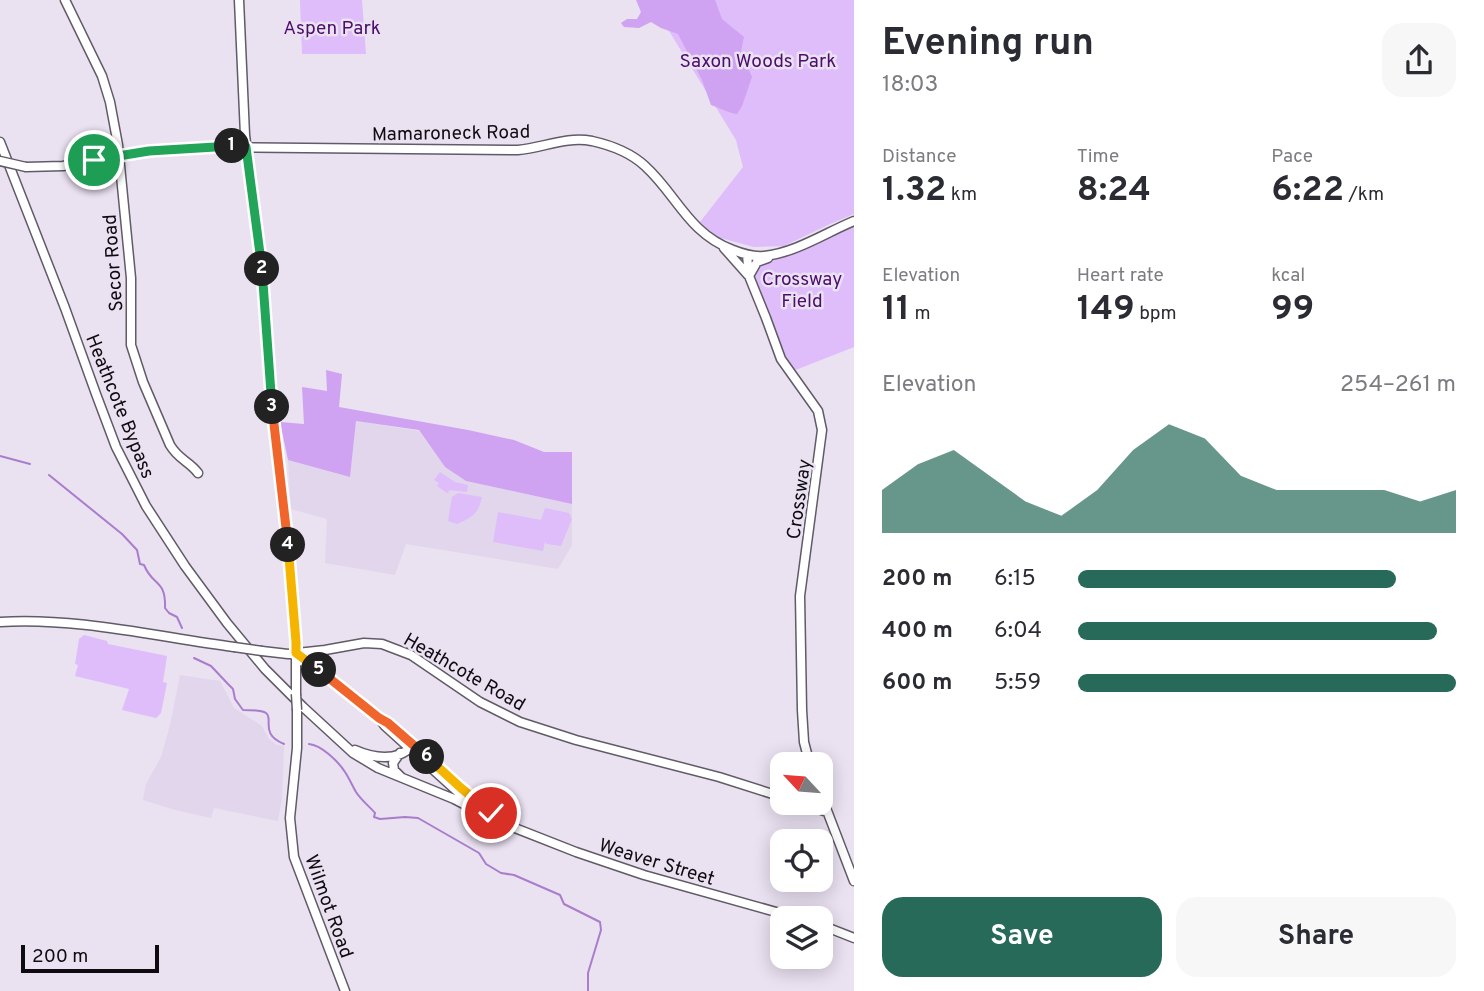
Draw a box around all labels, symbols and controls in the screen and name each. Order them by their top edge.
park label: Aspen Park [283,17,381,41]
text: Evening run [882,20,1094,69]
button: share [1382,23,1456,97]
park label: Saxon Woods Park [680,50,836,74]
text: 18:03 [882,71,938,100]
street label: Mamaroneck Road [372,121,530,147]
pin: 1 [215,128,250,164]
pin [64,130,124,190]
text: 1 [228,133,235,157]
icon: arrive [75,141,113,179]
text: Distance [882,145,957,169]
text: Time [1077,145,1119,169]
text: Pace [1271,145,1313,169]
text: 1.32 [882,169,946,213]
text: 8:24 [1077,169,1151,213]
text: 6:22 [1271,169,1344,213]
text: km [946,183,977,207]
text: /km [1344,183,1384,207]
street label: Secor Road [99,213,129,312]
pin: 2 [244,252,280,286]
text: 2 [256,256,267,280]
text: Elevation [882,264,960,288]
text: Heart rate [1077,264,1164,288]
text: kcal [1271,264,1305,288]
park label: Crossway Field [762,268,842,314]
text: 11 [882,288,910,332]
text: 149 [1077,288,1135,332]
text: 99 [1271,288,1314,332]
text: m [910,302,931,326]
text: bpm [1135,302,1177,326]
street label: Heathcote Bypass [79,331,159,483]
text: Elevation [882,371,977,400]
text: 254–261 m [1340,371,1456,400]
pin: 3 [254,390,290,424]
text: 3 [266,394,277,418]
street label: Crossway [782,458,817,541]
pin: 4 [270,528,306,562]
text: 4 [281,532,294,556]
text: 200 m [882,565,952,594]
text: 6:15 [994,565,1036,594]
text: 400 m [882,617,953,646]
text: 6:04 [994,617,1042,646]
street label: Heathcote Road [399,628,529,717]
pin: 5 [302,652,336,688]
text: 5 [313,657,324,681]
text: 600 m [882,669,952,698]
text: 5:59 [994,669,1041,698]
pin: 6 [410,740,444,774]
text: 6 [421,744,432,768]
north arrow [770,752,833,816]
map controls [770,752,833,969]
pin [461,783,521,843]
icon: check [472,794,510,832]
button: locate [770,829,833,892]
street label: Weaver Street [596,834,717,892]
street label: Wilmot Road [298,852,358,962]
button: Save [882,897,1162,977]
button: Share [1176,897,1456,977]
button: layers [770,906,833,969]
scale bar [21,942,159,974]
text: 200 m [32,945,88,969]

